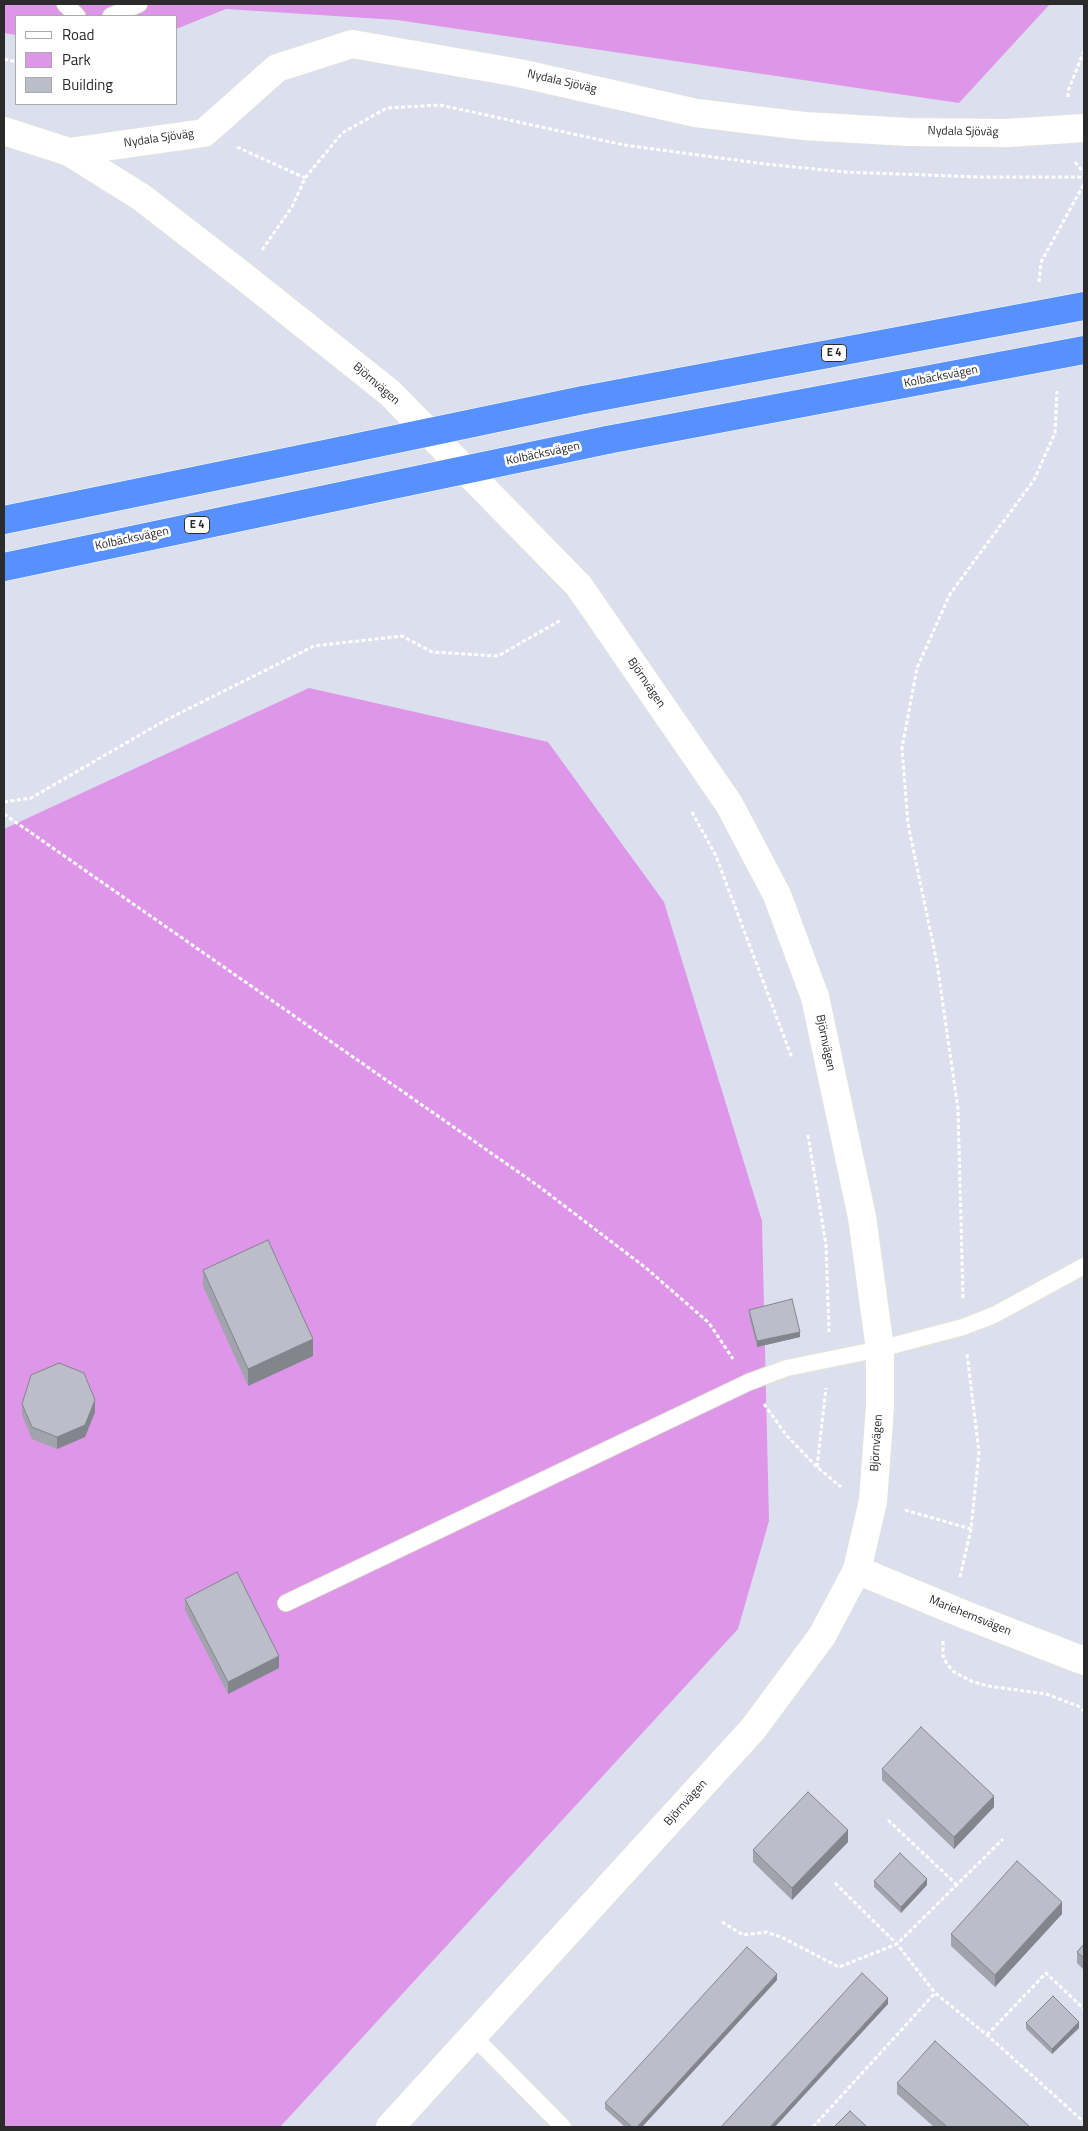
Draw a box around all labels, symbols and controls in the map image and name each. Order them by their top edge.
legend [15,15,178,105]
text: Road [62,23,94,46]
text: Park [62,48,91,71]
street label: Nydala Sjöväg [526,67,598,97]
text: Building [62,73,113,96]
street label: Nydala Sjöväg [927,124,999,140]
street label: Nydala Sjöväg [123,127,195,151]
road number: E 4 [822,344,846,362]
street label: Björnvägen [350,360,402,408]
street label: Kolbäcksvägen [903,363,979,391]
street label: Kolbäcksvägen [505,439,581,469]
road number: E 4 [184,516,210,534]
street label: Kolbäcksvägen [94,524,170,554]
street label: Björnvägen [624,655,668,711]
street label: Björnvägen [812,1014,838,1072]
street label: Björnvägen [868,1414,886,1472]
street label: Mariehemsvägen [927,1593,1013,1639]
street label: Björnvägen [661,1777,711,1829]

